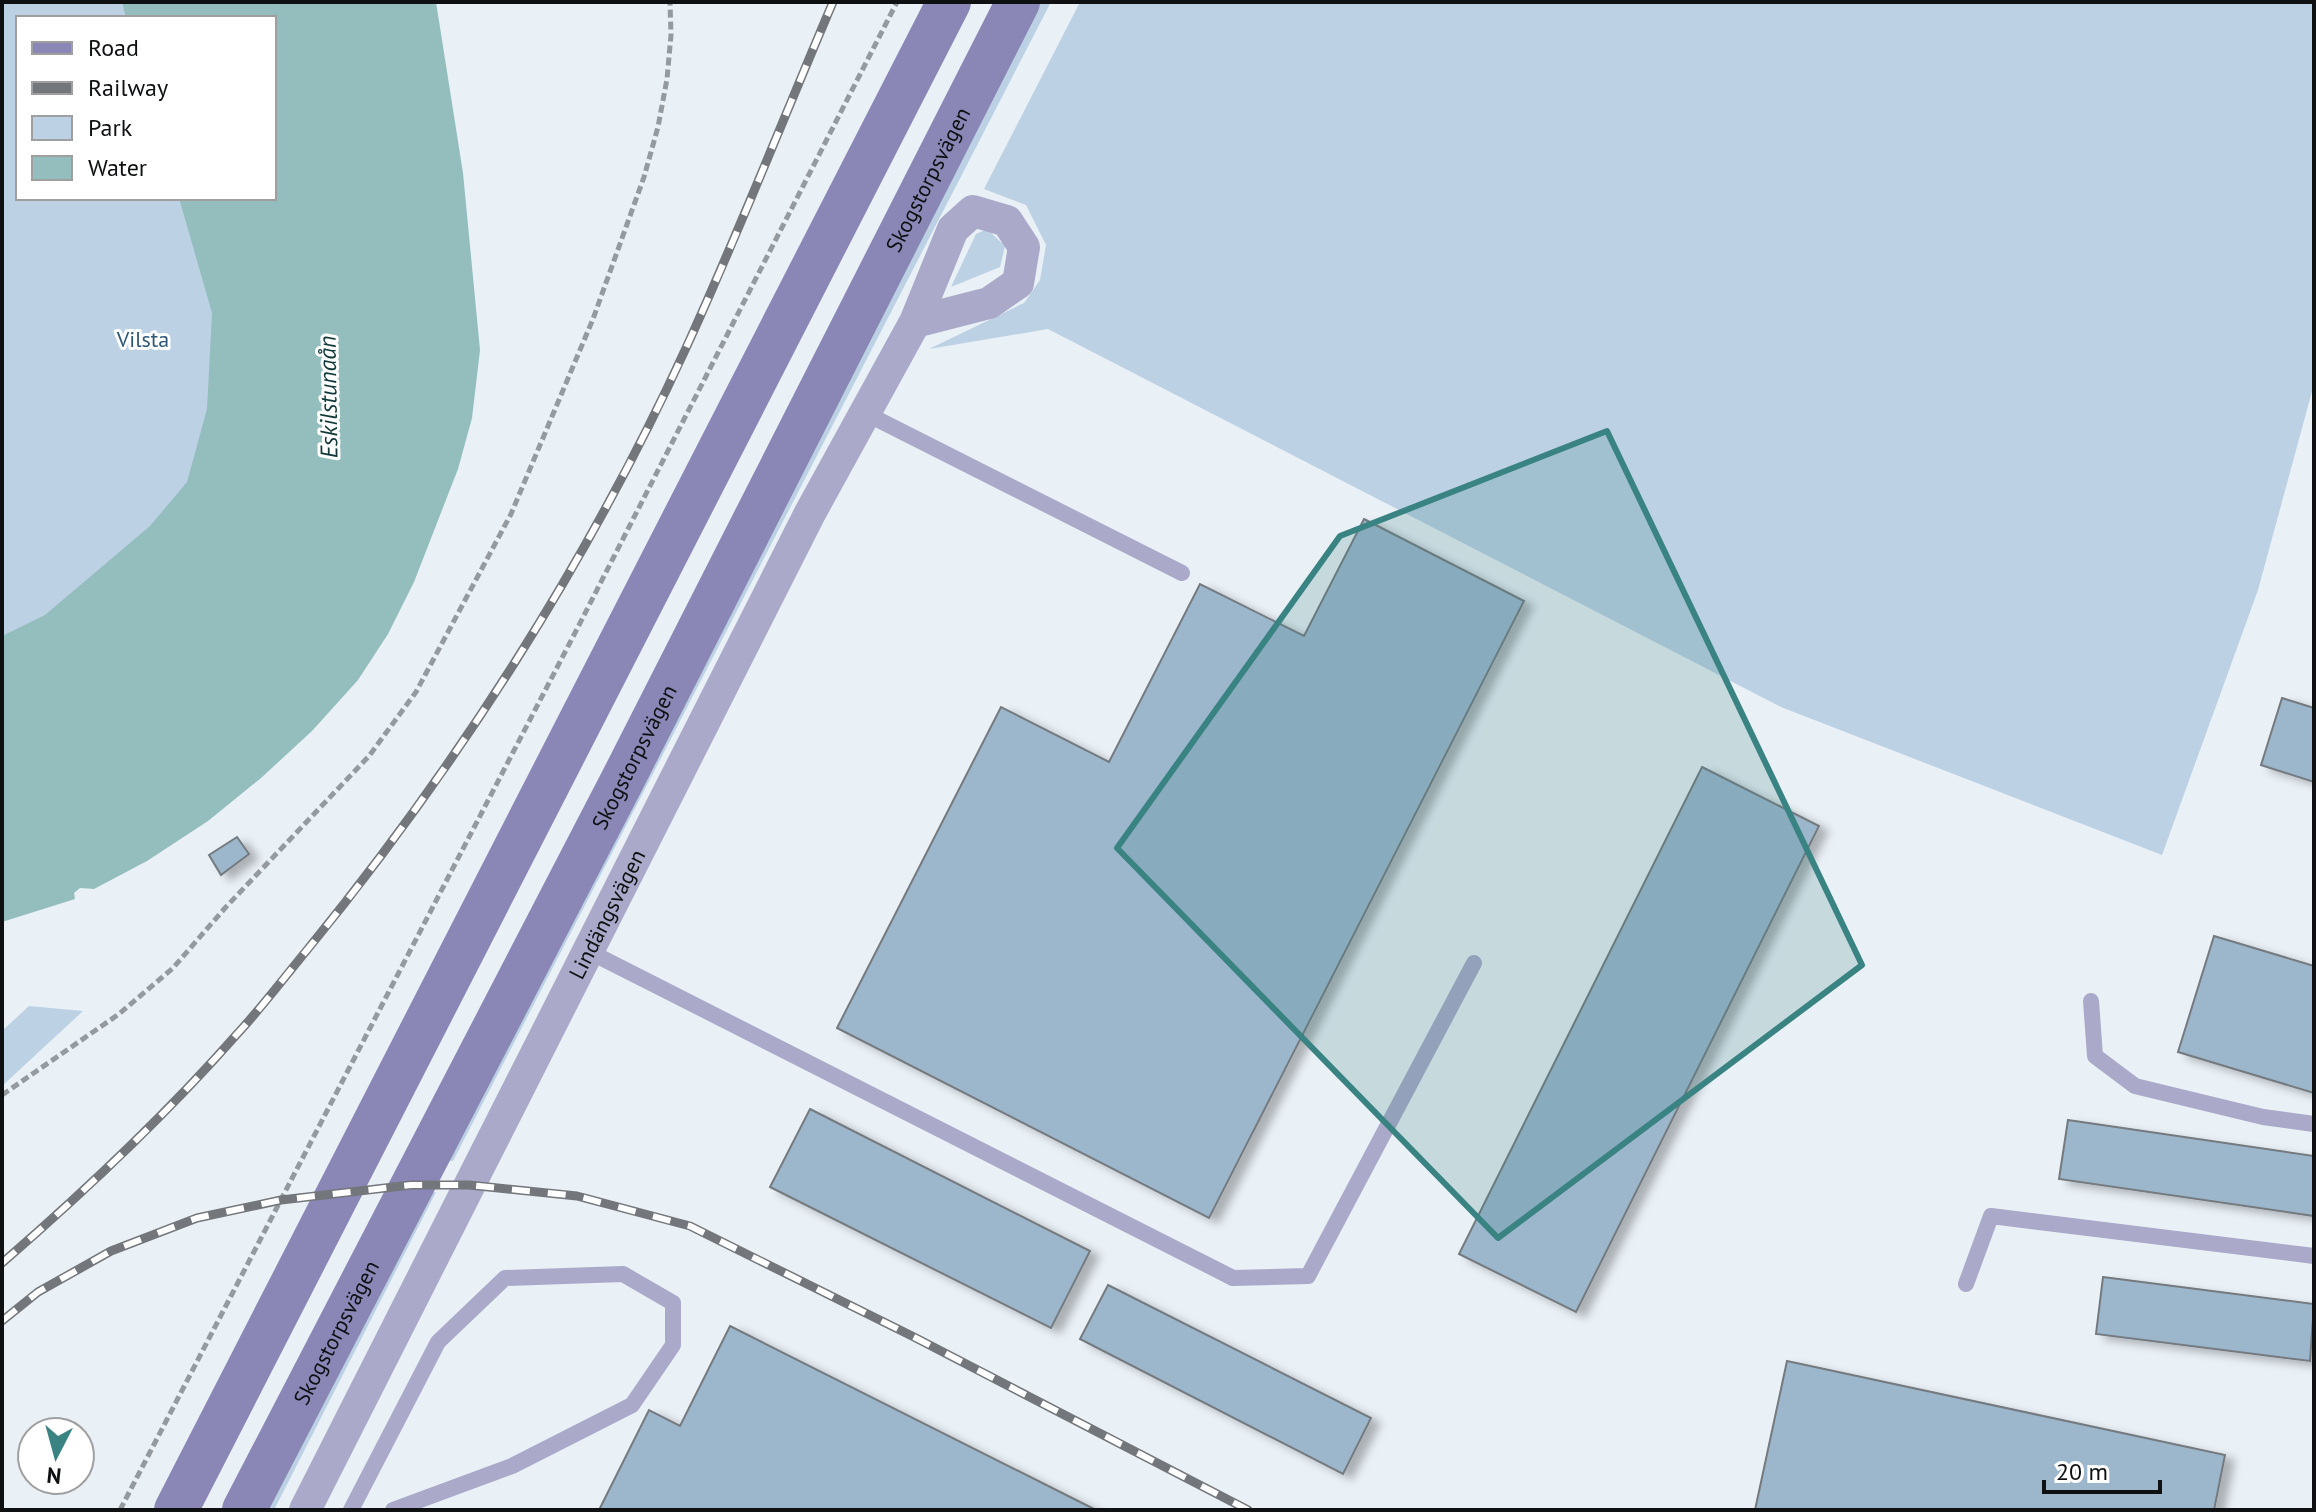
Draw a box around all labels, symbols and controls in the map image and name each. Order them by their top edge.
legend [16,16,276,200]
text: Road [88,32,139,63]
text: Railway [88,72,168,103]
street label: Skogstorpsvägen [879,102,976,257]
text: Park [88,112,133,143]
text: Water [88,152,147,183]
park label: Vilsta [116,325,169,353]
water label: Eskilstunaån [311,335,345,459]
street label: Skogstorpsvägen [585,680,683,834]
street label: Lindängsvägen [562,844,651,984]
street label: Skogstorpsvägen [287,1255,385,1410]
north arrow [16,1416,96,1496]
scale bar [2044,1444,2160,1494]
text: 20 m [2056,1456,2108,1487]
text: N [45,1461,63,1491]

